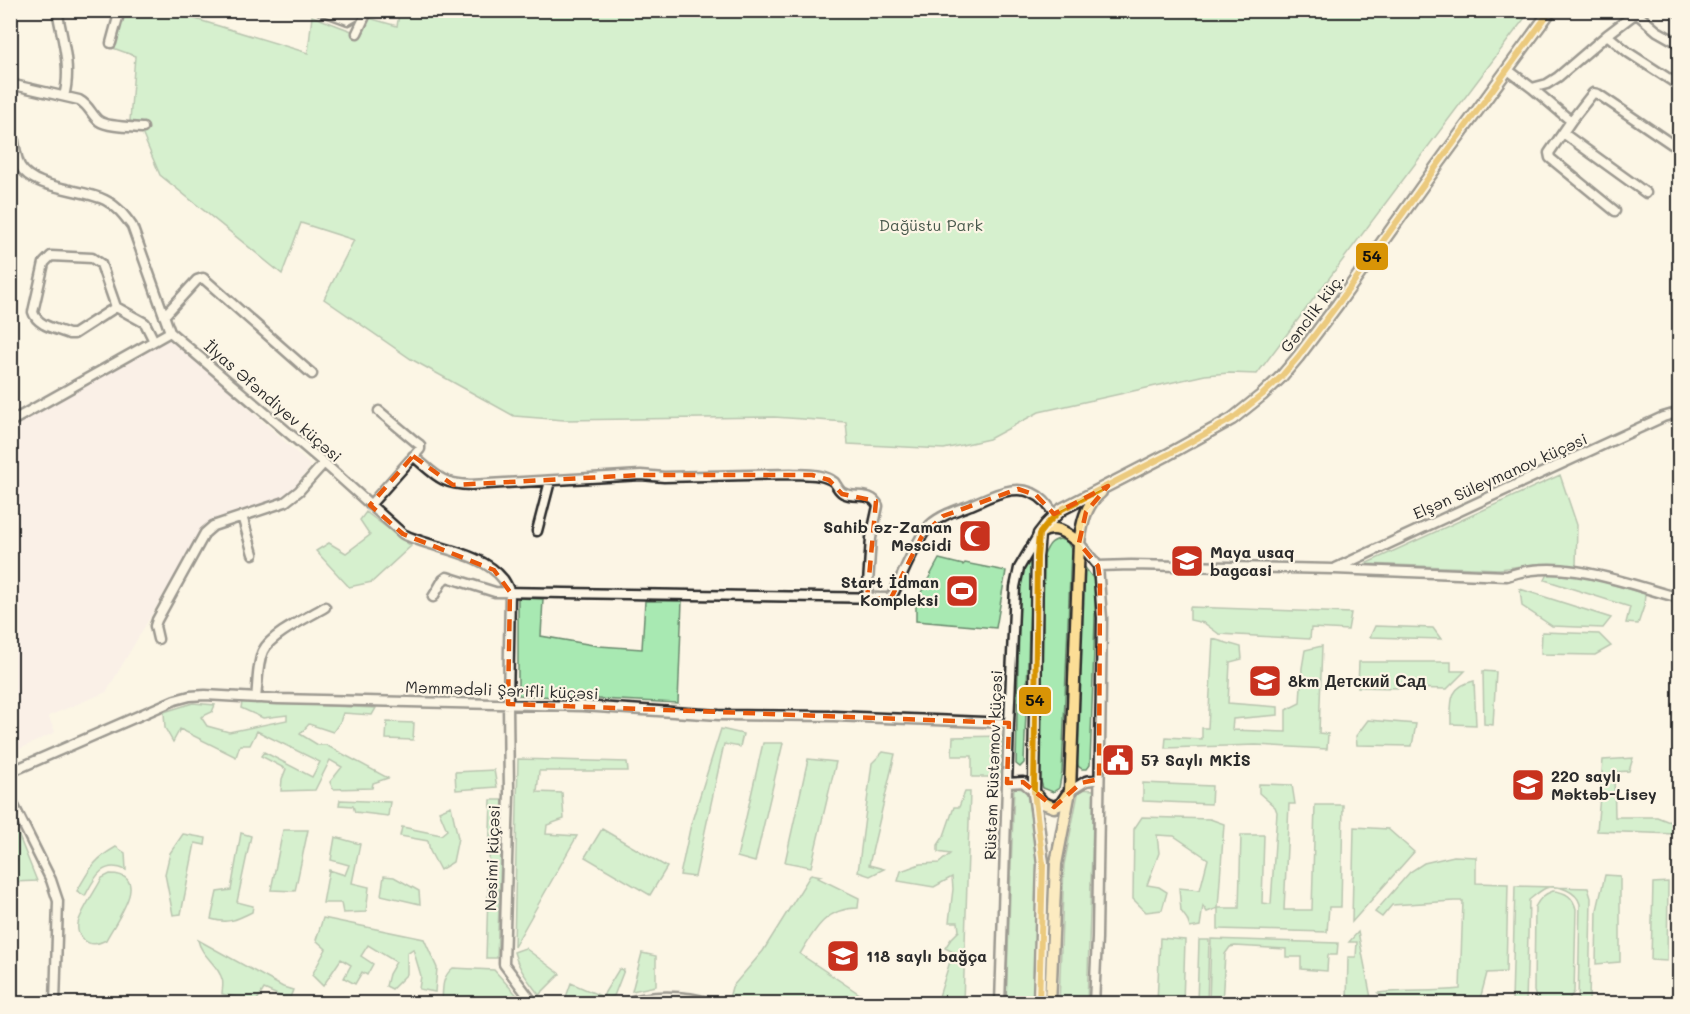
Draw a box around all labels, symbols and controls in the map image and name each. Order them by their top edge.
park label: Dağüstu Park [879,214,983,235]
line badge: 54 [1355,242,1389,271]
text: 54 [1362,245,1382,266]
street label: Gənclik küç. [1275,269,1348,357]
street label: İlyas Əfəndiyev küçəsi [200,335,347,466]
street label: Elşən Süleymanov küçəsi [1409,428,1590,524]
place label: Sahib əz-Zaman Məscidi [823,516,952,555]
mosque icon: Sahib əz-Zaman Məscidi [957,518,993,554]
place label: Maya usaq bagcasi [1210,541,1294,580]
school or university icon: Maya usaq bagcasi [1169,543,1205,579]
place label: Start İdman Kompleksi [841,571,939,610]
sports icon: Start İdman Kompleksi [944,573,980,609]
school or university icon: 8km Детский Сад [1247,663,1283,699]
street label: Rüstəm Rüstəmov küçəsi [979,669,1006,860]
place label: 8km Детский Сад [1288,670,1426,691]
street label: Məmmədəli Şərifli küçəsi [405,676,599,703]
line badge: 54 [1018,686,1052,715]
text: 54 [1025,689,1045,710]
public building icon: 57 Saylı MKİS [1100,742,1136,778]
place label: 57 Saylı MKİS [1141,749,1251,770]
place label: 220 saylı Məktəb-Lisey [1551,765,1657,804]
school or university icon: 220 saylı Məktəb-Lisey [1510,767,1546,803]
street label: Nəsimi küçəsi [479,804,504,912]
school or university icon: 118 saylı bağça [825,938,861,974]
place label: 118 saylı bağça [866,945,987,966]

